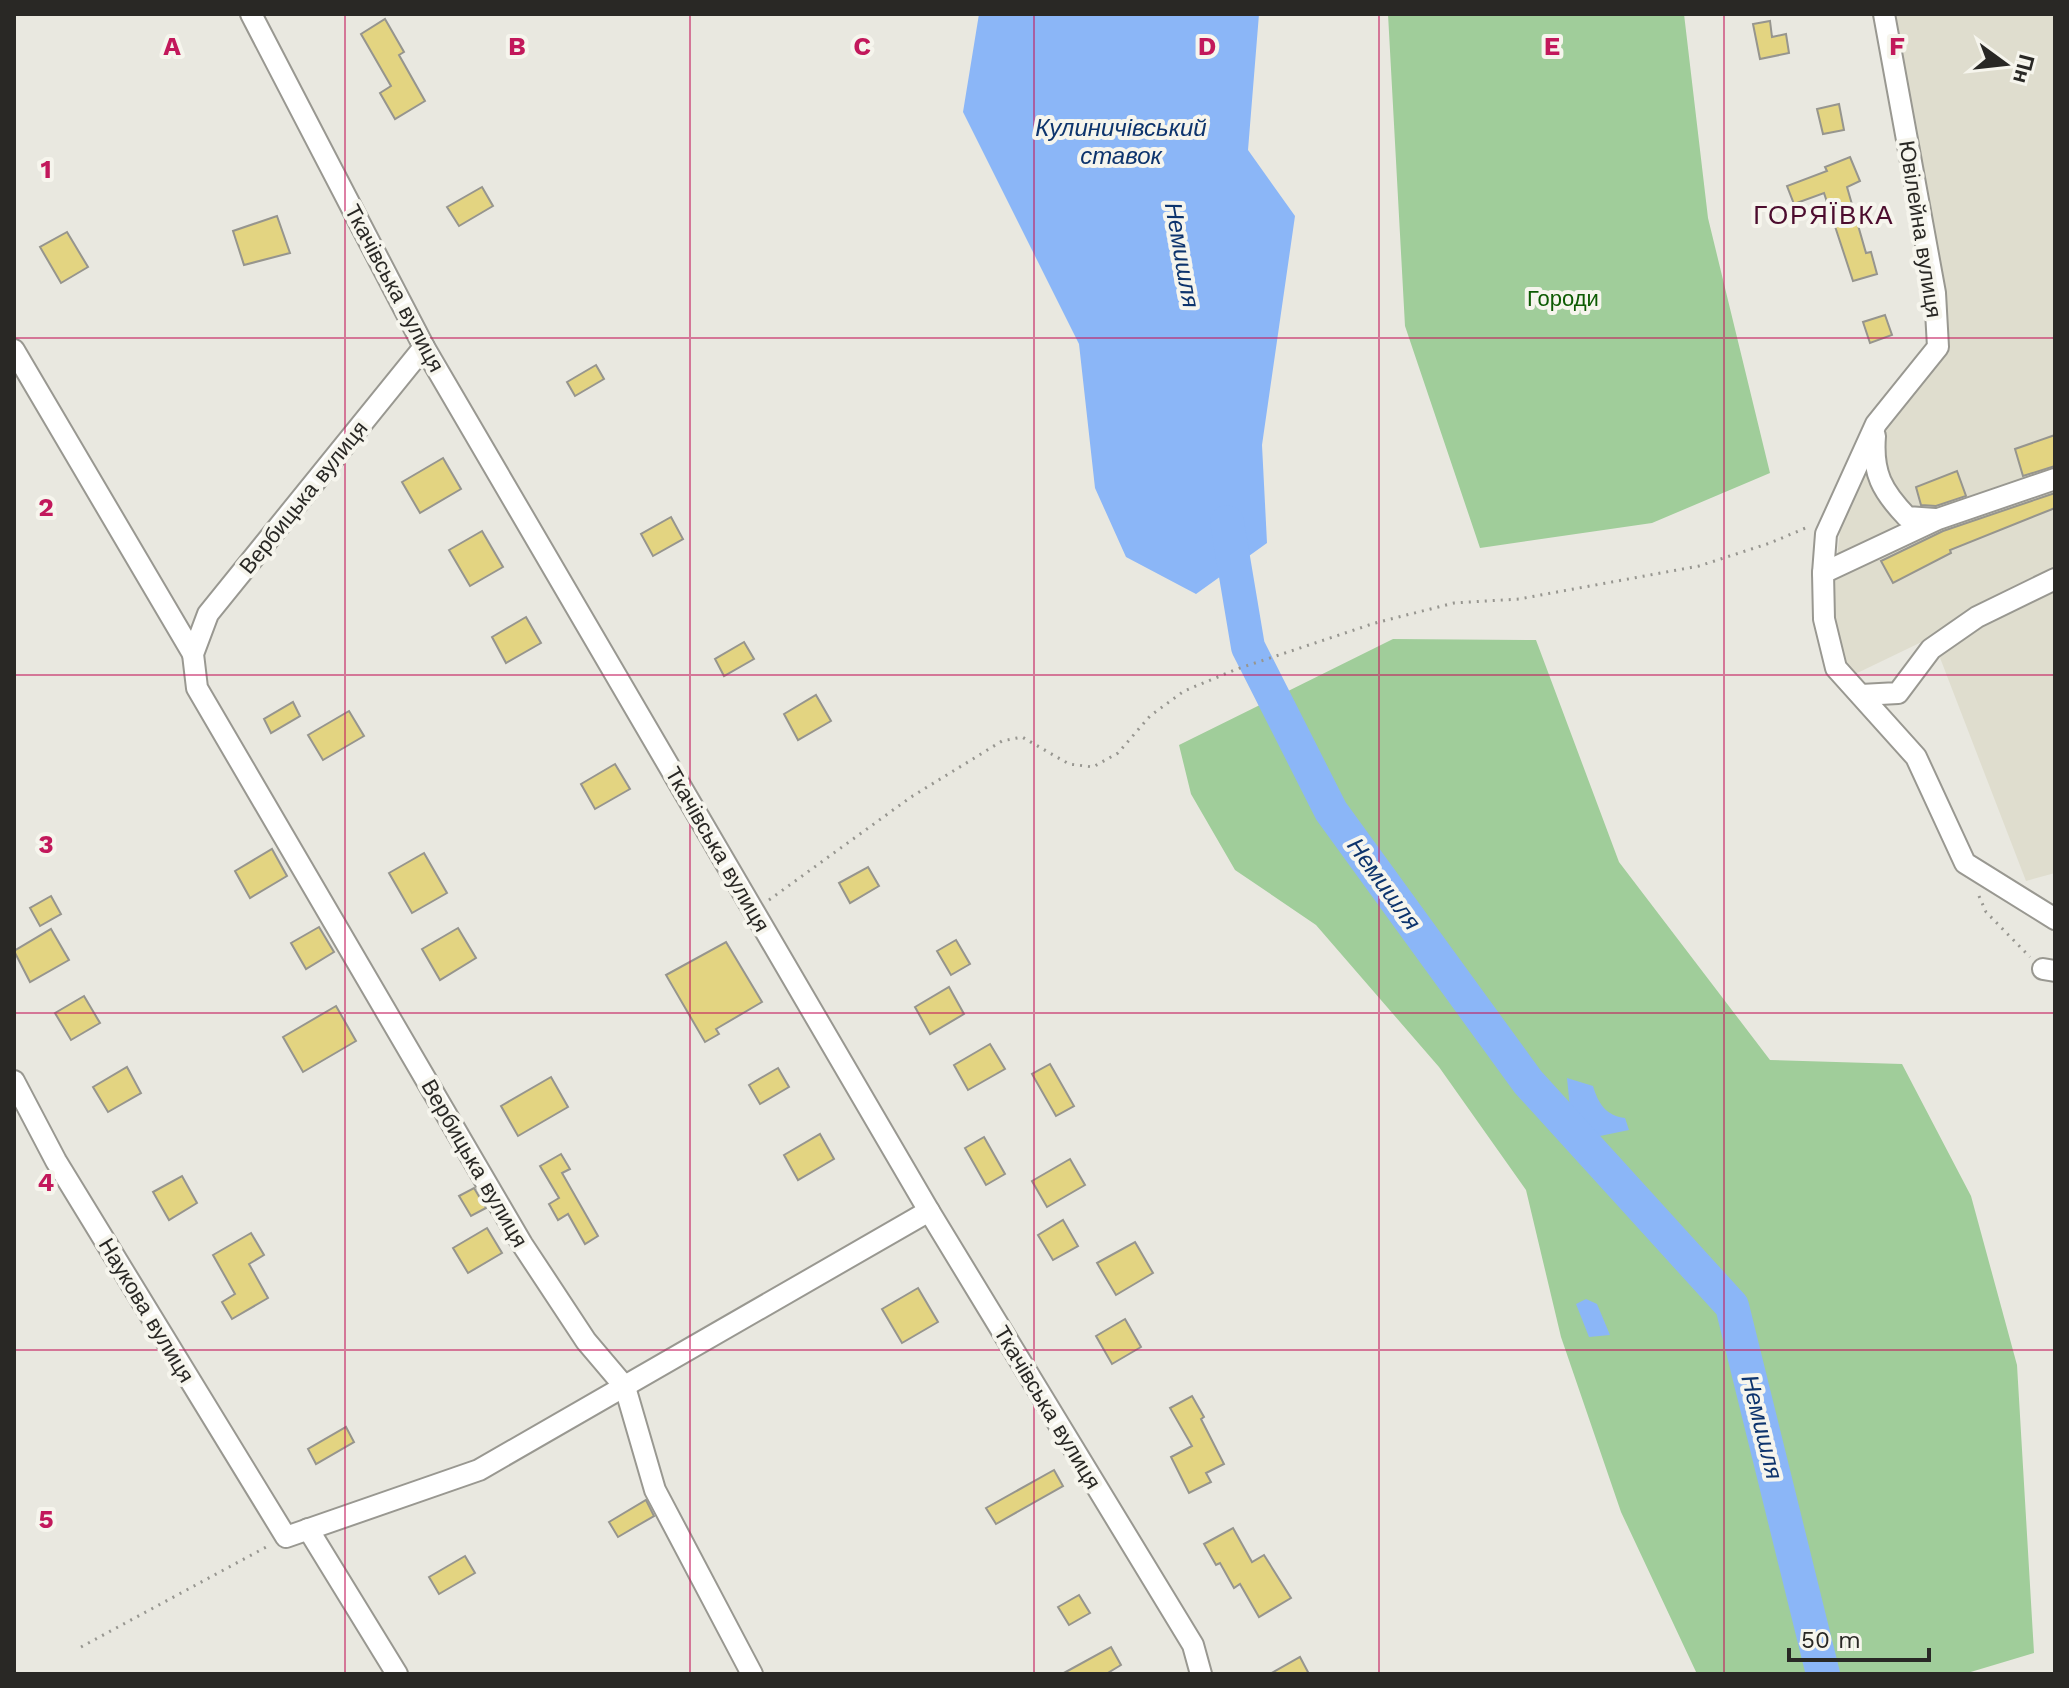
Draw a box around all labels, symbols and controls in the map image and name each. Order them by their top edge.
north arrow [1965,24,2045,104]
text: A [163,31,181,61]
text: B [508,31,526,61]
text: C [853,31,871,61]
text: D [1198,31,1216,61]
text: E [1544,31,1560,61]
text: F [1889,31,1905,61]
text: Пн [2008,52,2040,86]
water label: Кулиничівський ставок [1035,114,1207,170]
street label: Ювілейна вулиця [1894,139,1947,320]
text: 1 [40,154,52,184]
street label: Ткачівська вулиця [340,200,449,376]
water label: Немишля [1159,200,1205,310]
district label: ГОРЯЇВКА [1753,200,1895,230]
park label: Городи [1527,286,1599,311]
street label: Вербицька вулиця [234,416,373,579]
text: 2 [38,492,54,522]
street label: Ткачівська вулиця [660,763,775,936]
text: 3 [38,829,54,859]
water label: Немишля [1341,833,1427,935]
street label: Вербицька вулиця [416,1075,533,1251]
text: 4 [38,1167,55,1197]
street label: Наукова вулиця [94,1234,199,1387]
street label: Ткачівська вулиця [989,1321,1106,1493]
water label: Немишля [1736,1372,1789,1482]
text: 5 [38,1504,54,1534]
scale bar [1789,1612,1929,1662]
text: 50 m [1801,1626,1861,1654]

